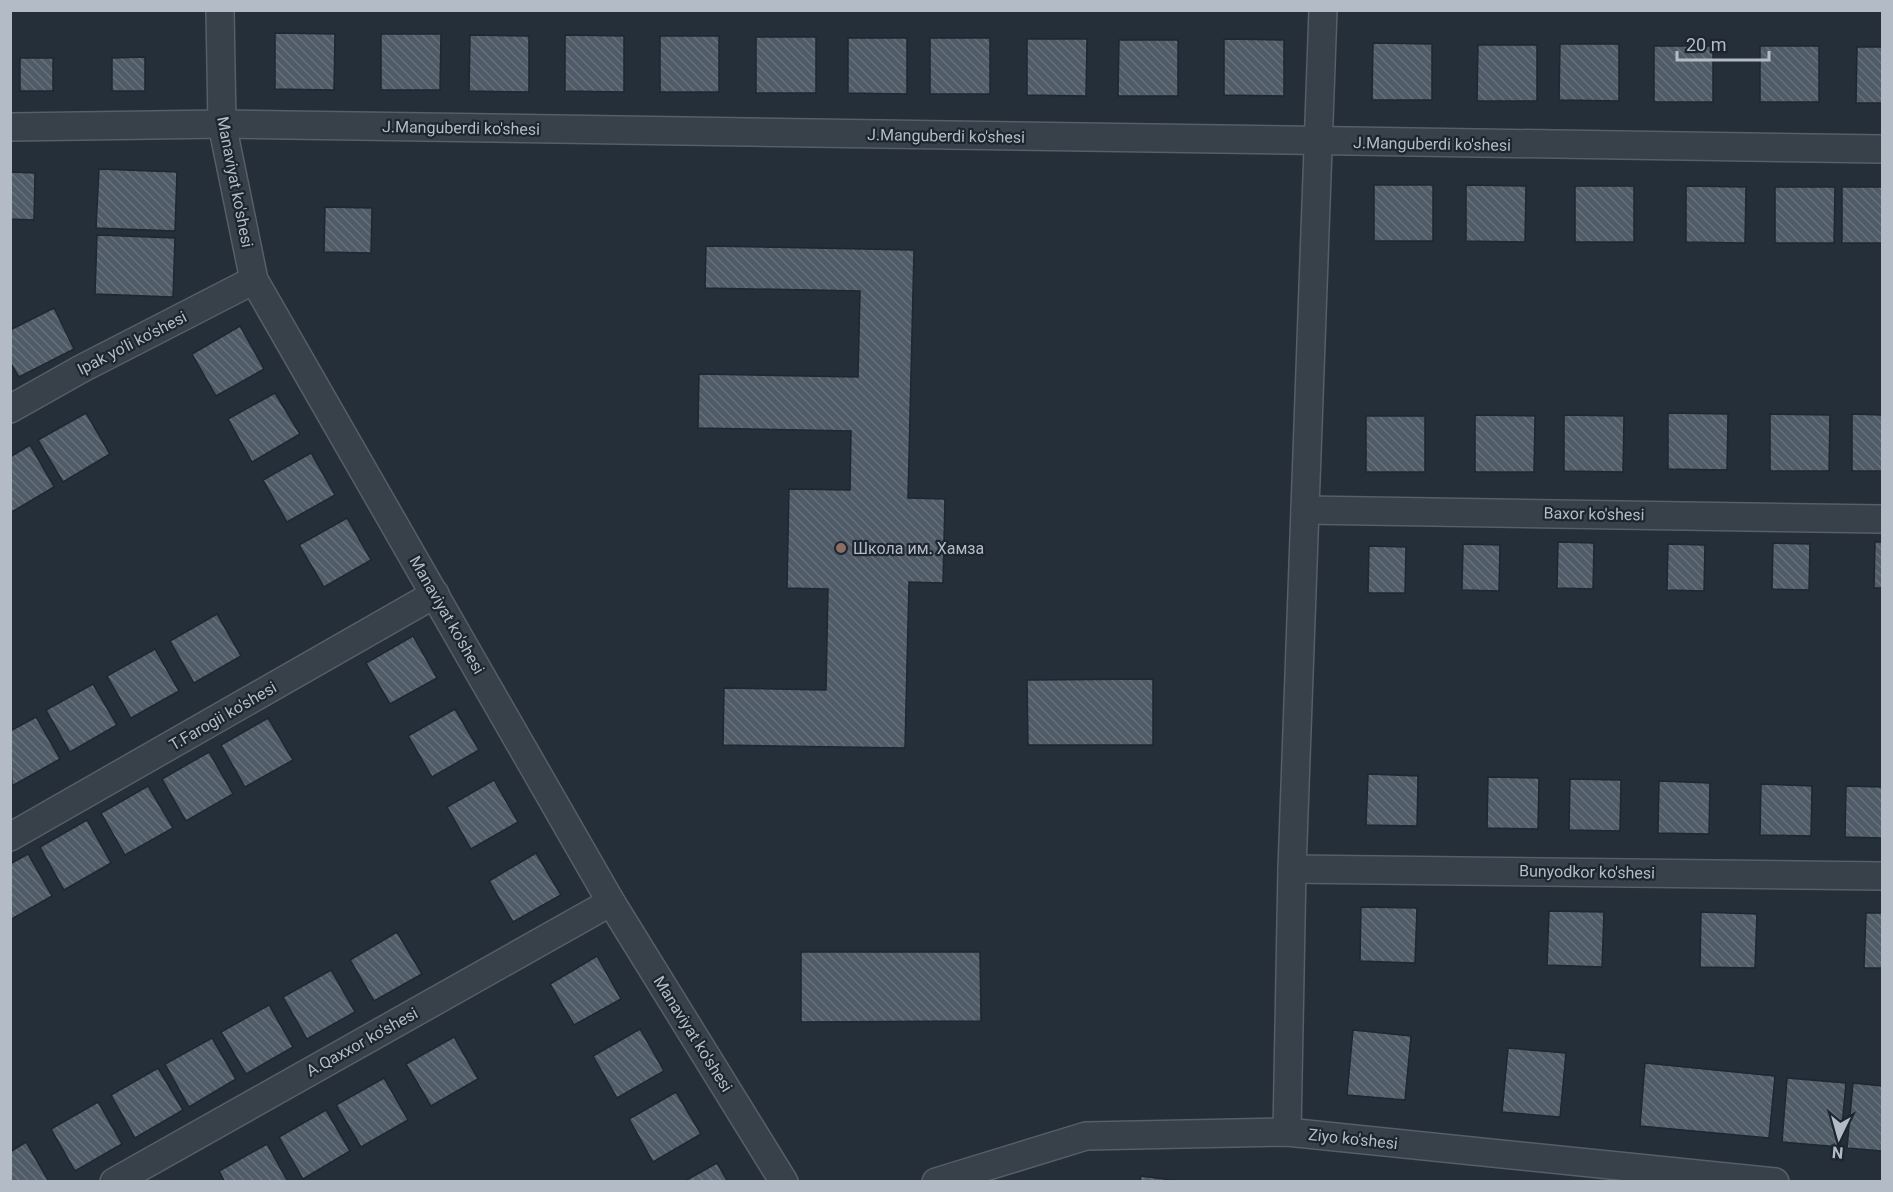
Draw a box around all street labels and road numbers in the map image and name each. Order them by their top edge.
street label: Manaviyat ko'shesi [213,115,257,249]
street label: J.Manguberdi ko'shesi [382,117,540,139]
street label: J.Manguberdi ko'shesi [867,125,1025,147]
street label: J.Manguberdi ko'shesi [1353,133,1511,155]
street label: Ipak yo'li ko'shesi [74,307,190,379]
street label: Baxor ko'shesi [1543,504,1645,524]
street label: Manaviyat ko'shesi [405,553,489,677]
street label: T.Farogii ko'shesi [166,678,280,754]
street label: Bunyodkor ko'shesi [1519,861,1655,883]
street label: Manaviyat ko'shesi [650,973,736,1095]
street label: A.Qaxxor ko'shesi [303,1003,421,1081]
street label: Ziyo ko'shesi [1307,1125,1399,1153]

